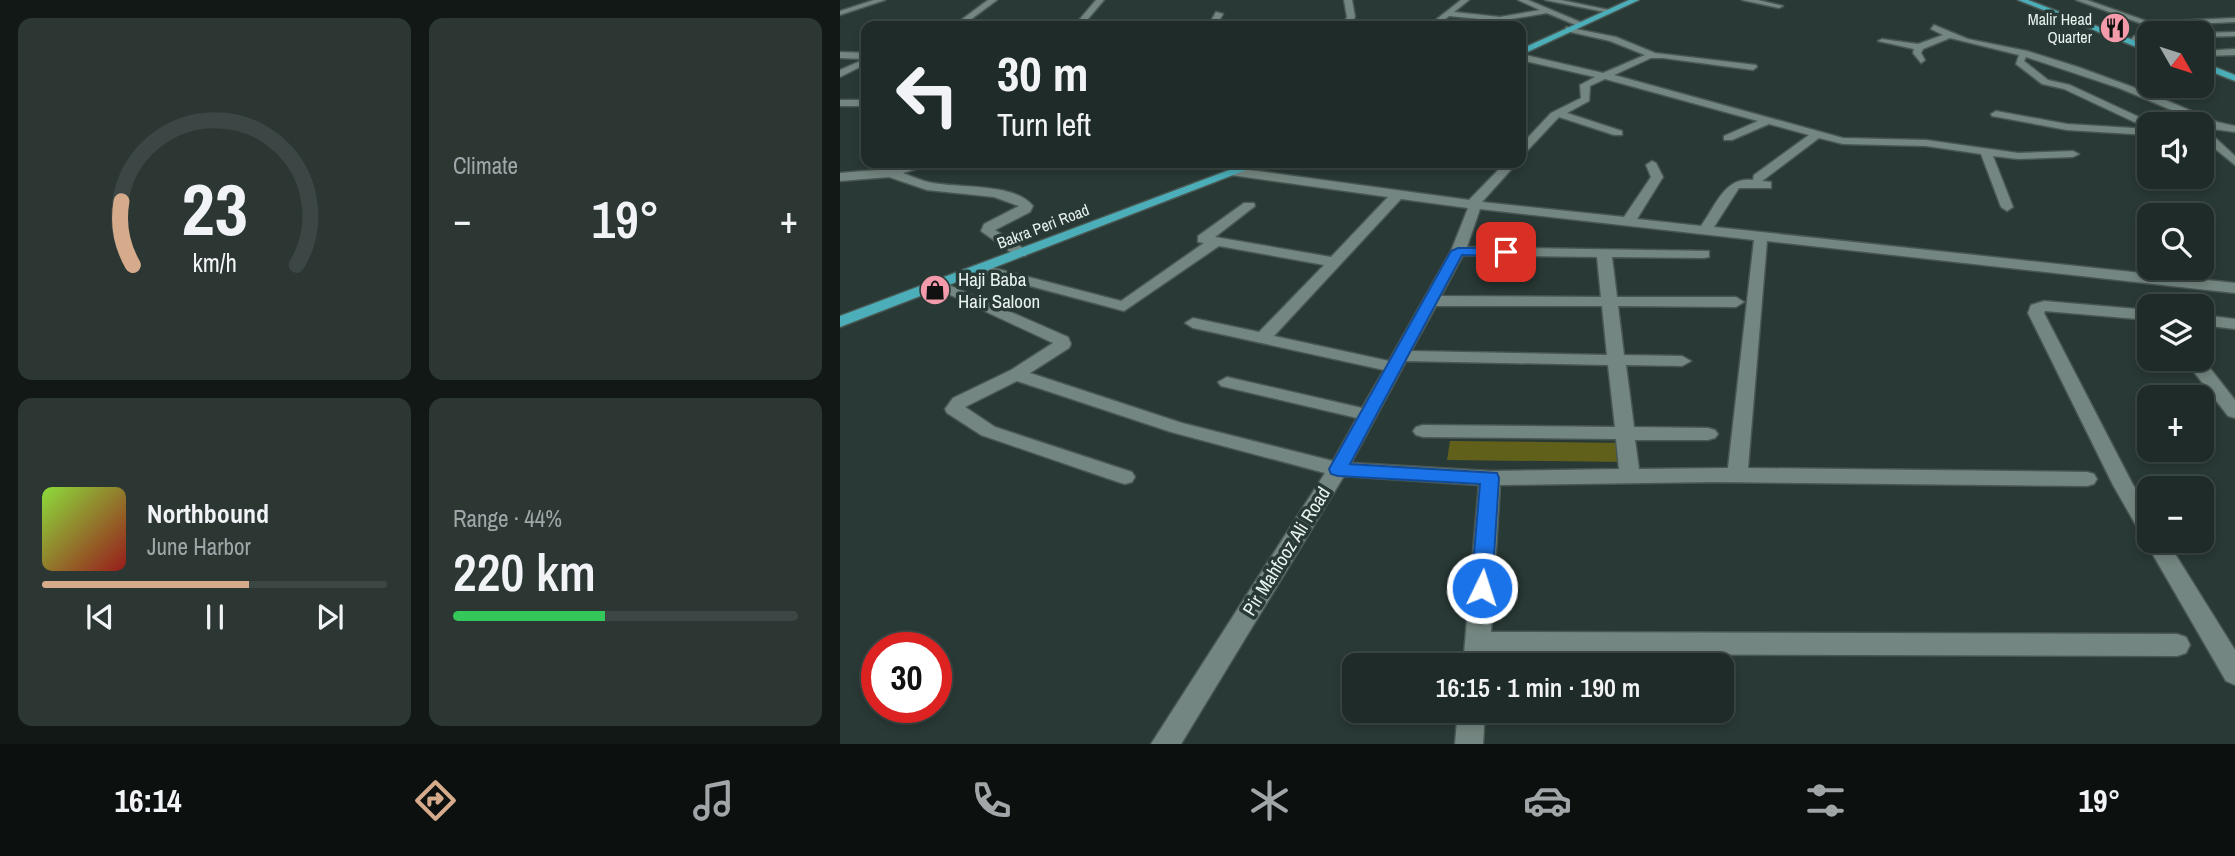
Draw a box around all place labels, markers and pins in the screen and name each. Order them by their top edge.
place label: Malir Head Quarter [2028,8,2093,48]
restaurant icon: Malir Head Quarter [2098,11,2132,45]
pin [1476,222,1536,282]
place label: Haji Baba Hair Saloon [958,266,1040,314]
shop icon: Haji Baba Hair Saloon [918,273,952,307]

